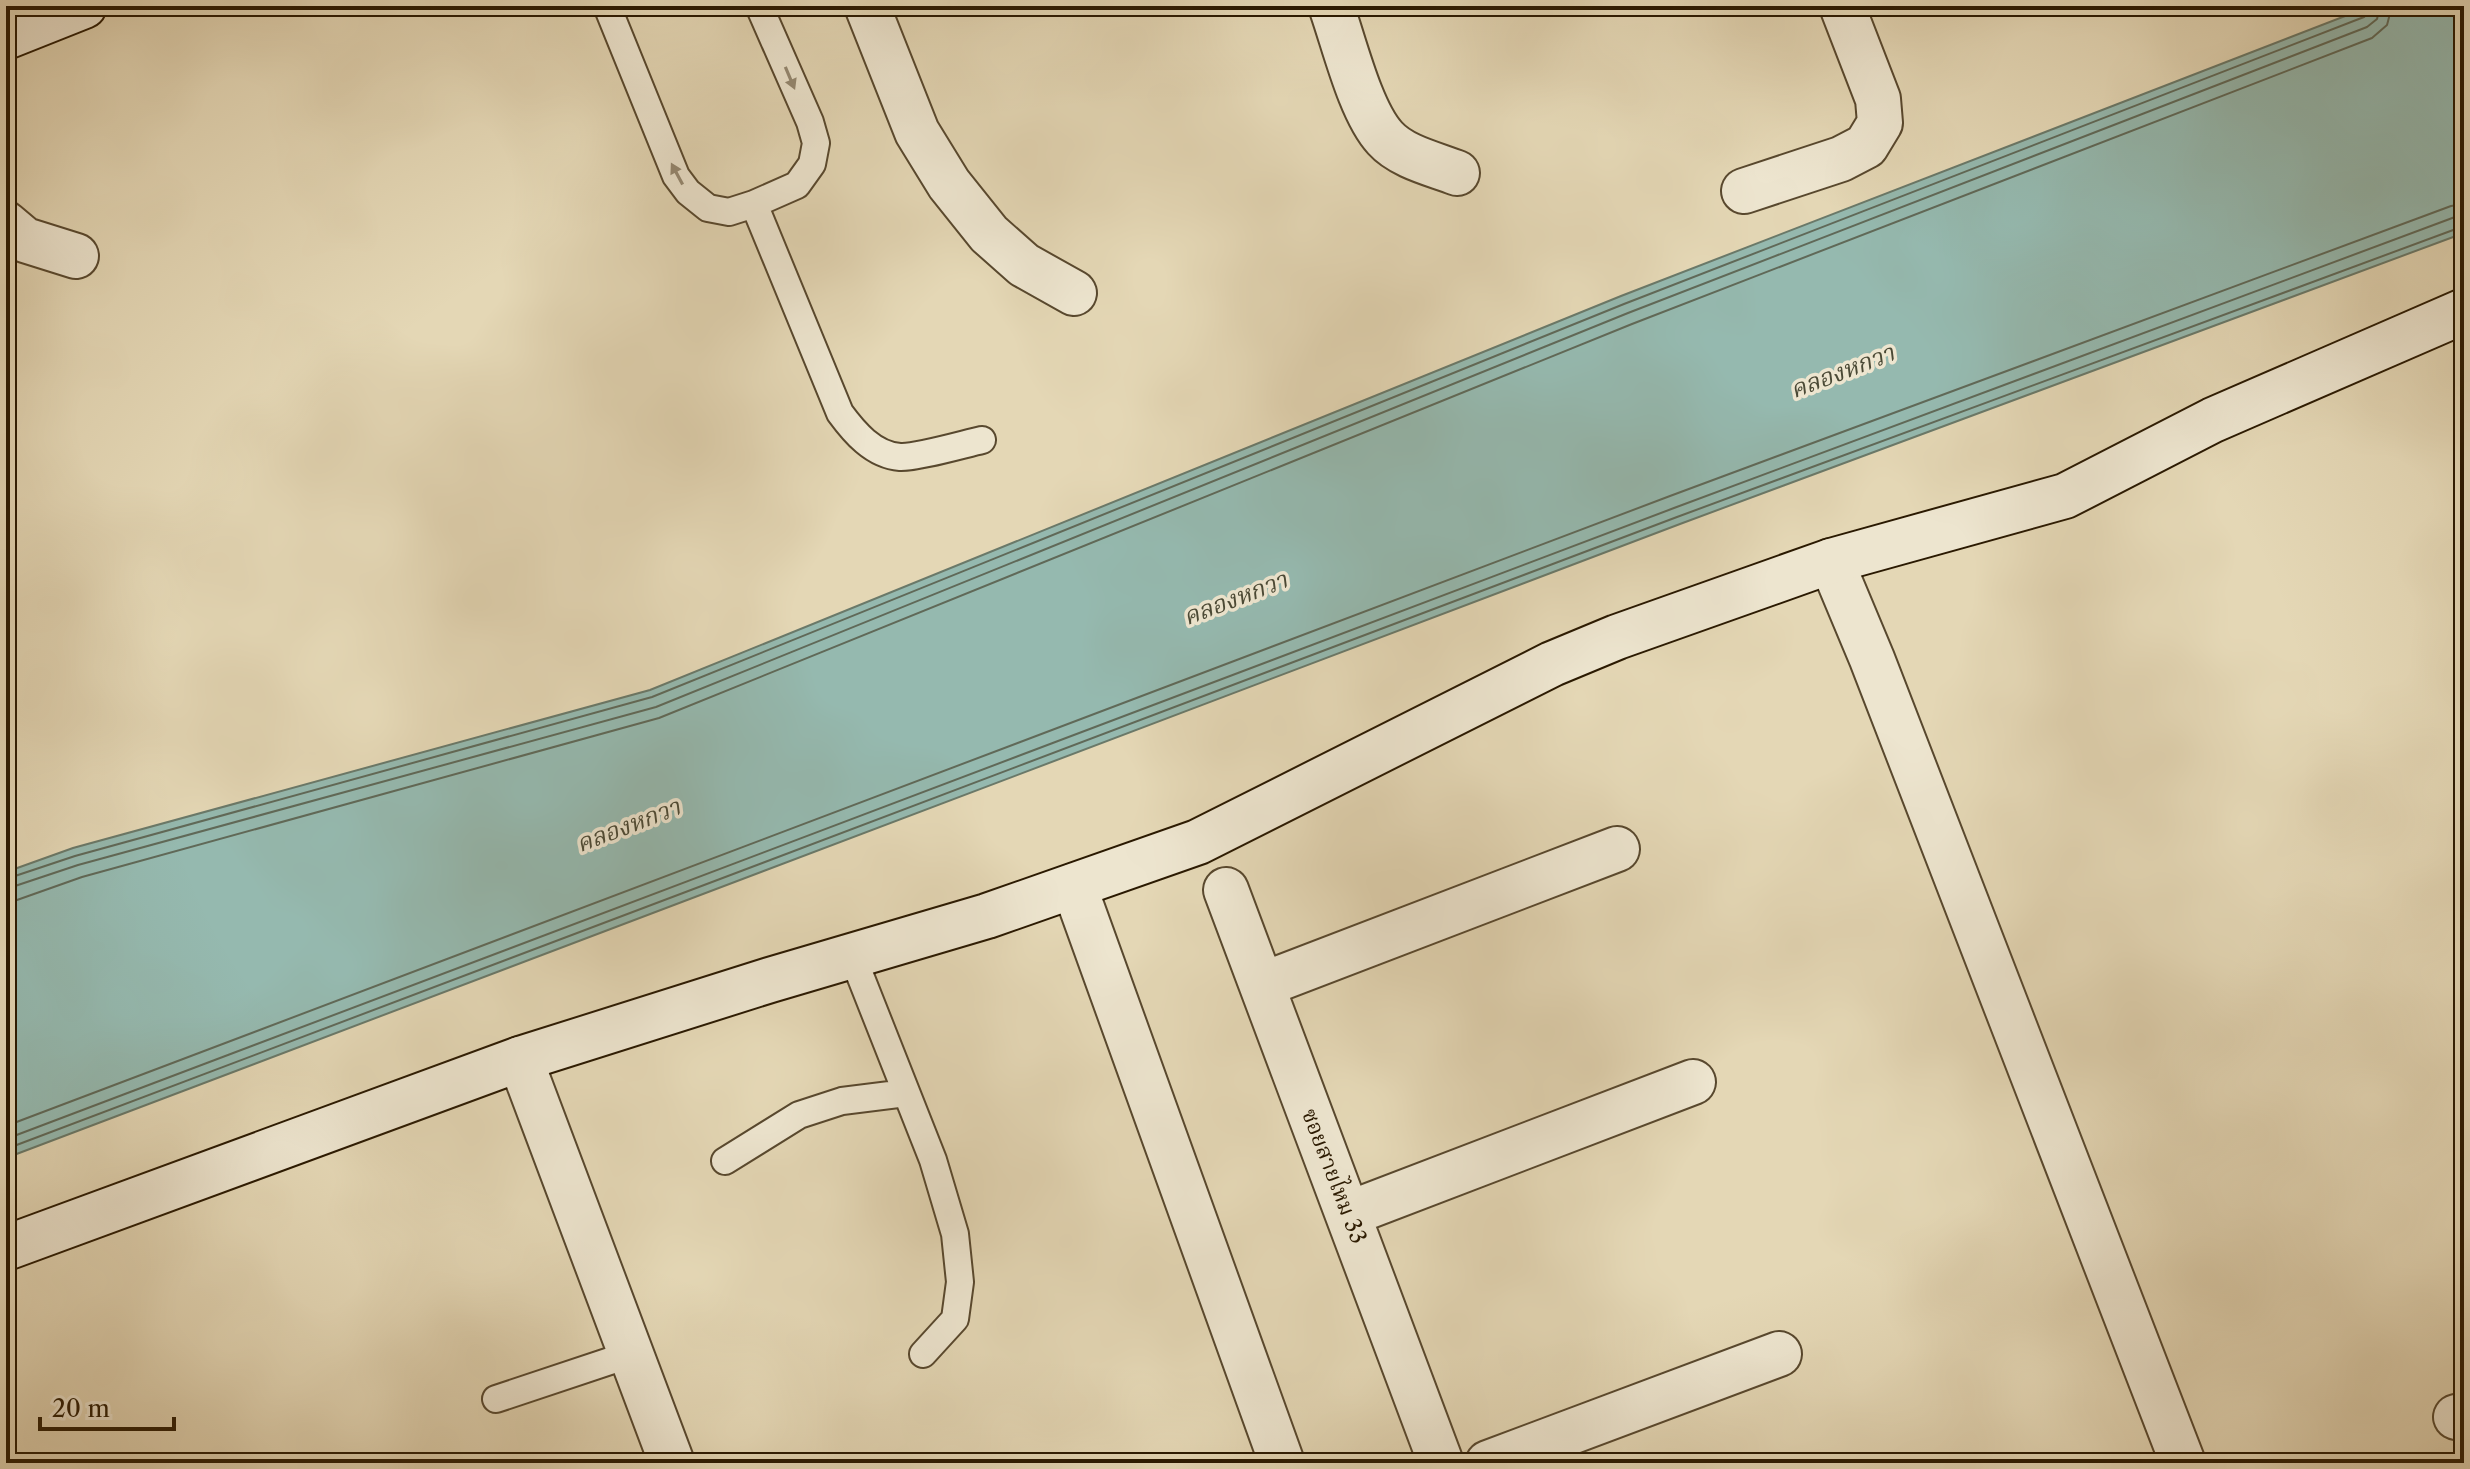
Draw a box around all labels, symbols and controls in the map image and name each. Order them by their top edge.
one-way arrow [784,66,797,89]
one-way arrow [670,163,684,185]
water label: คลองหกวา [1786,337,1899,404]
water label: คลองหกวา [1179,564,1292,631]
water label: คลองหกวา [572,791,685,858]
street label: ซอยสายไหม 33 [1296,1104,1373,1247]
scale bar [40,1381,174,1431]
text: 20 m [52,1394,110,1423]

